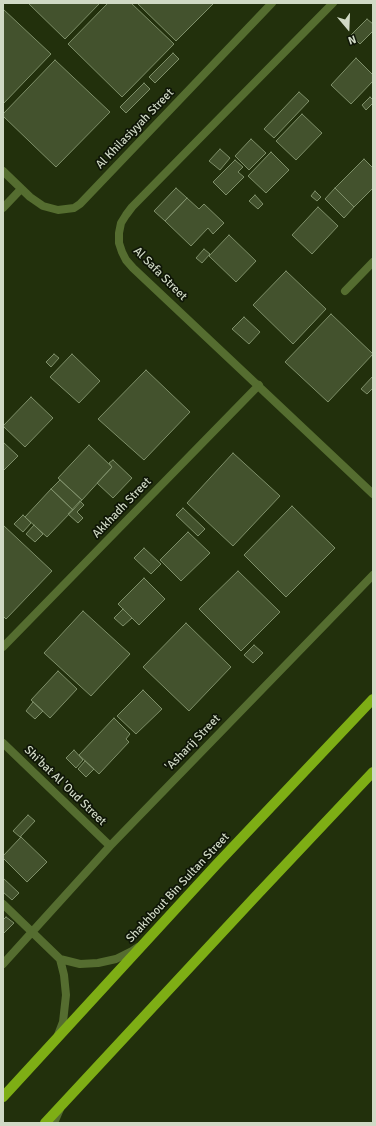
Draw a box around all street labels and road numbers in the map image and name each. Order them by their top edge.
street label: Al Khilasiyyah Street [93,86,177,172]
street label: Al Safa Street [130,244,190,304]
street label: Akkhadh Street [89,475,155,541]
street label: 'Asharij Street [163,712,223,774]
street label: Shi'bat Al 'Oud Street [21,743,109,829]
street label: Shakhbout Bin Sultan Street [123,830,233,946]

